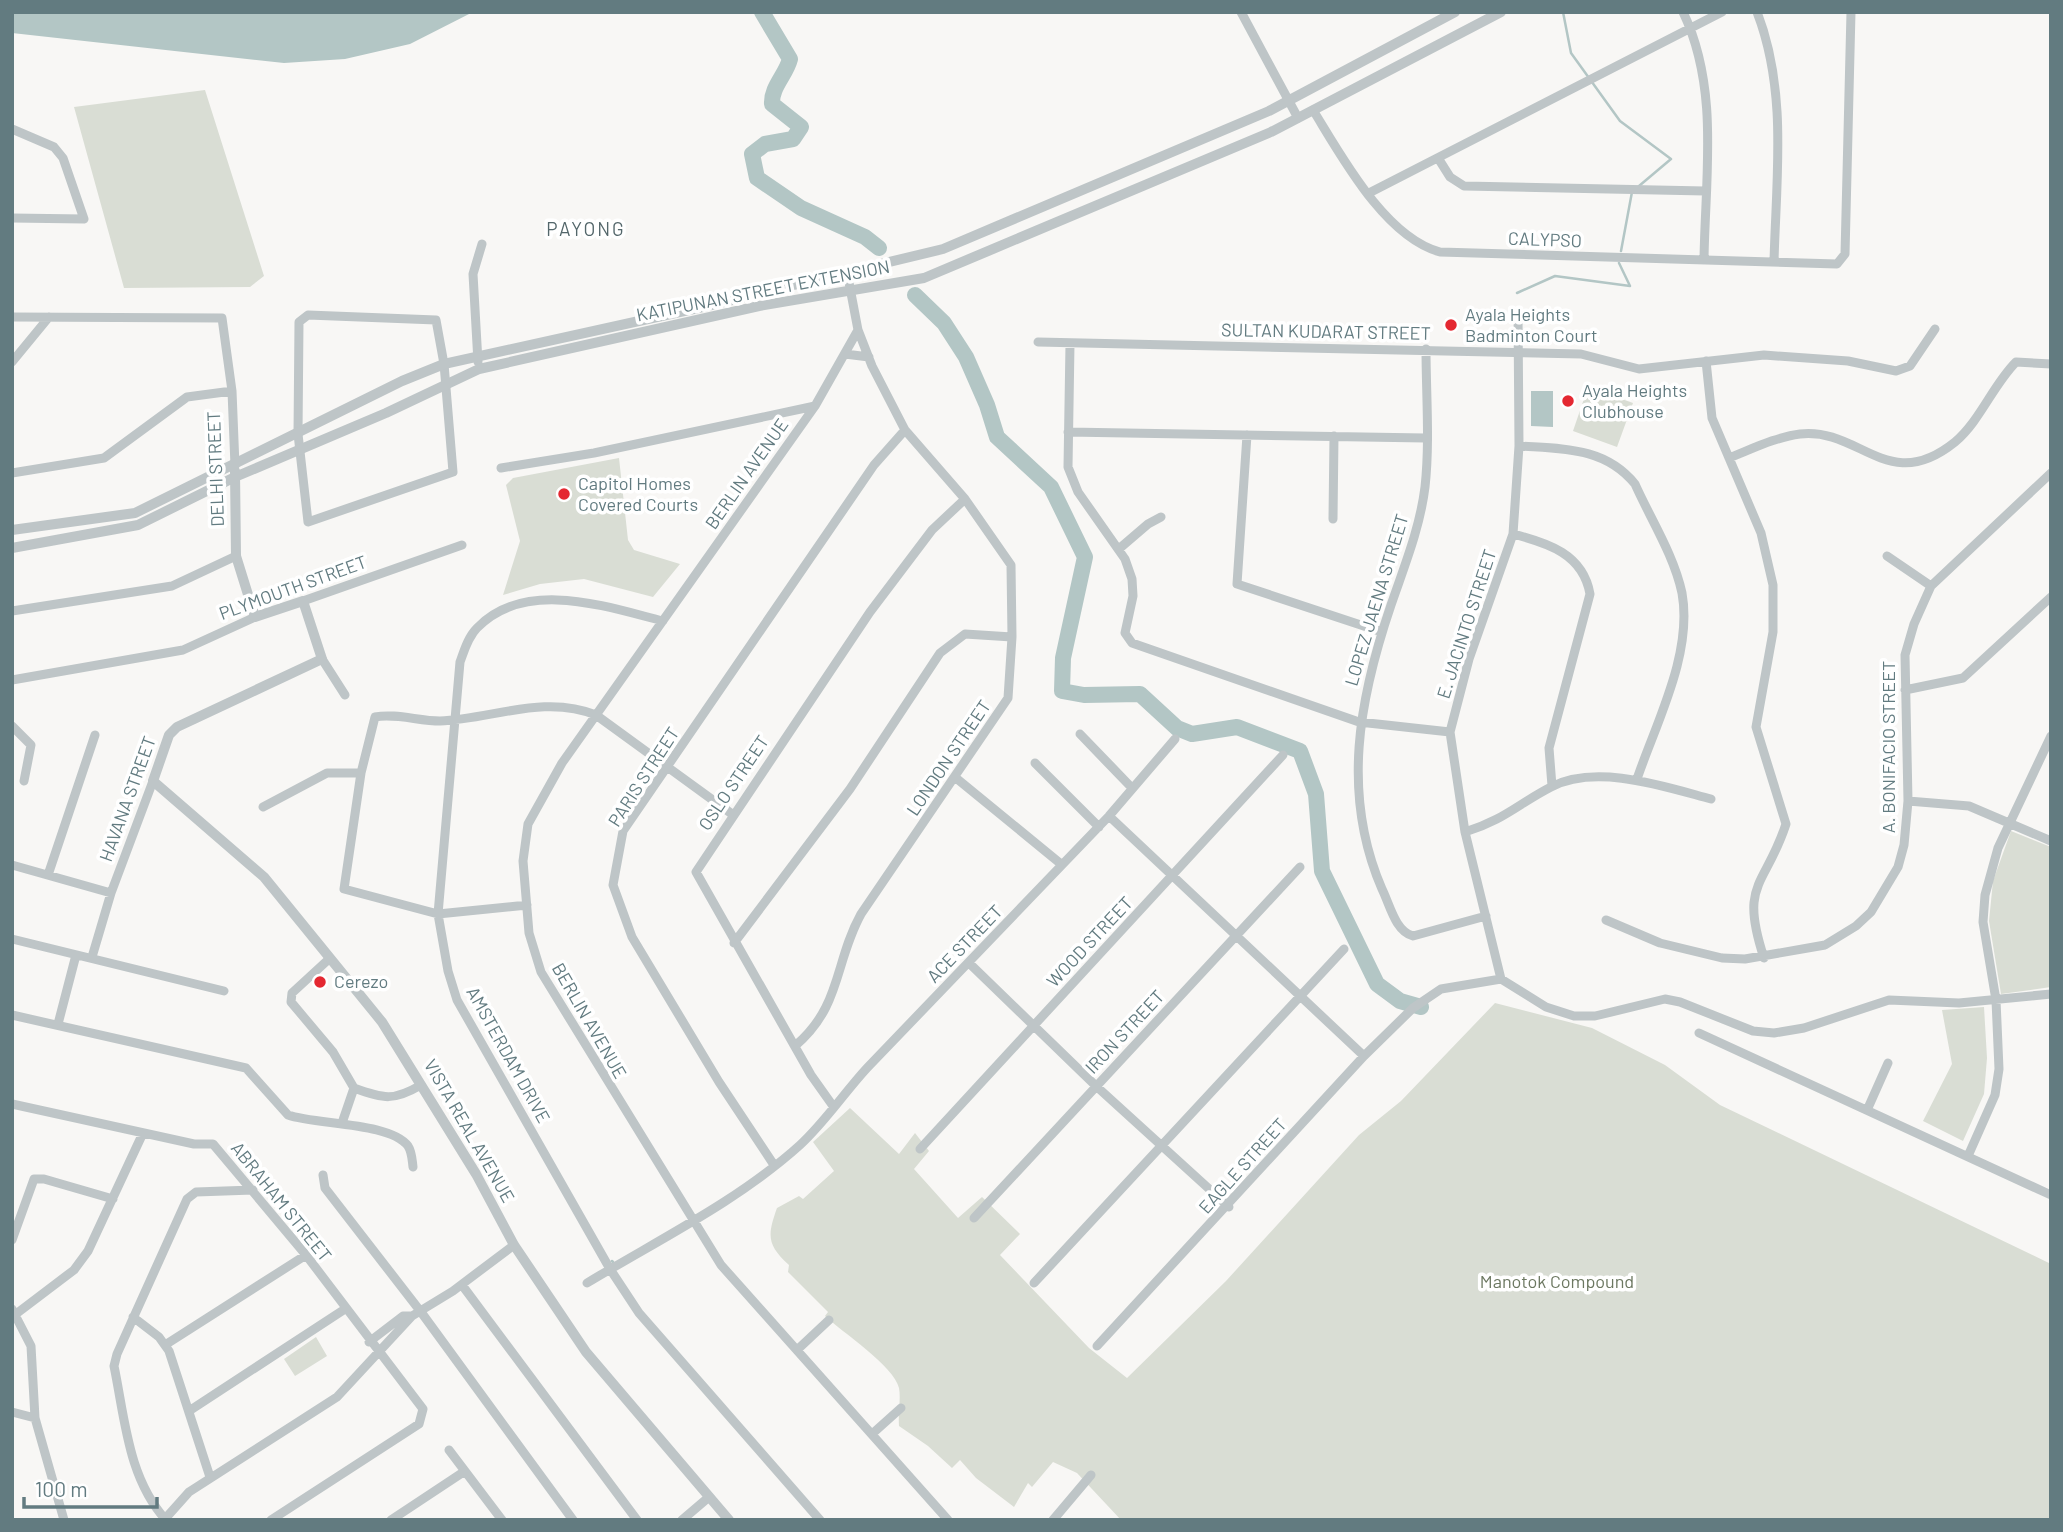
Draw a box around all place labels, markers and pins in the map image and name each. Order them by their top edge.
place label: Ayala Heights Badminton Court [1465,303,1598,346]
marker: Ayala Heights Badminton Court [1443,317,1459,333]
place label: Ayala Heights Clubhouse [1582,379,1687,422]
marker: Ayala Heights Clubhouse [1560,393,1576,409]
place label: Capitol Homes Covered Courts [578,472,698,515]
marker: Capitol Homes Covered Courts [556,486,572,502]
place label: Cerezo [334,970,388,992]
marker: Cerezo [312,974,328,990]

